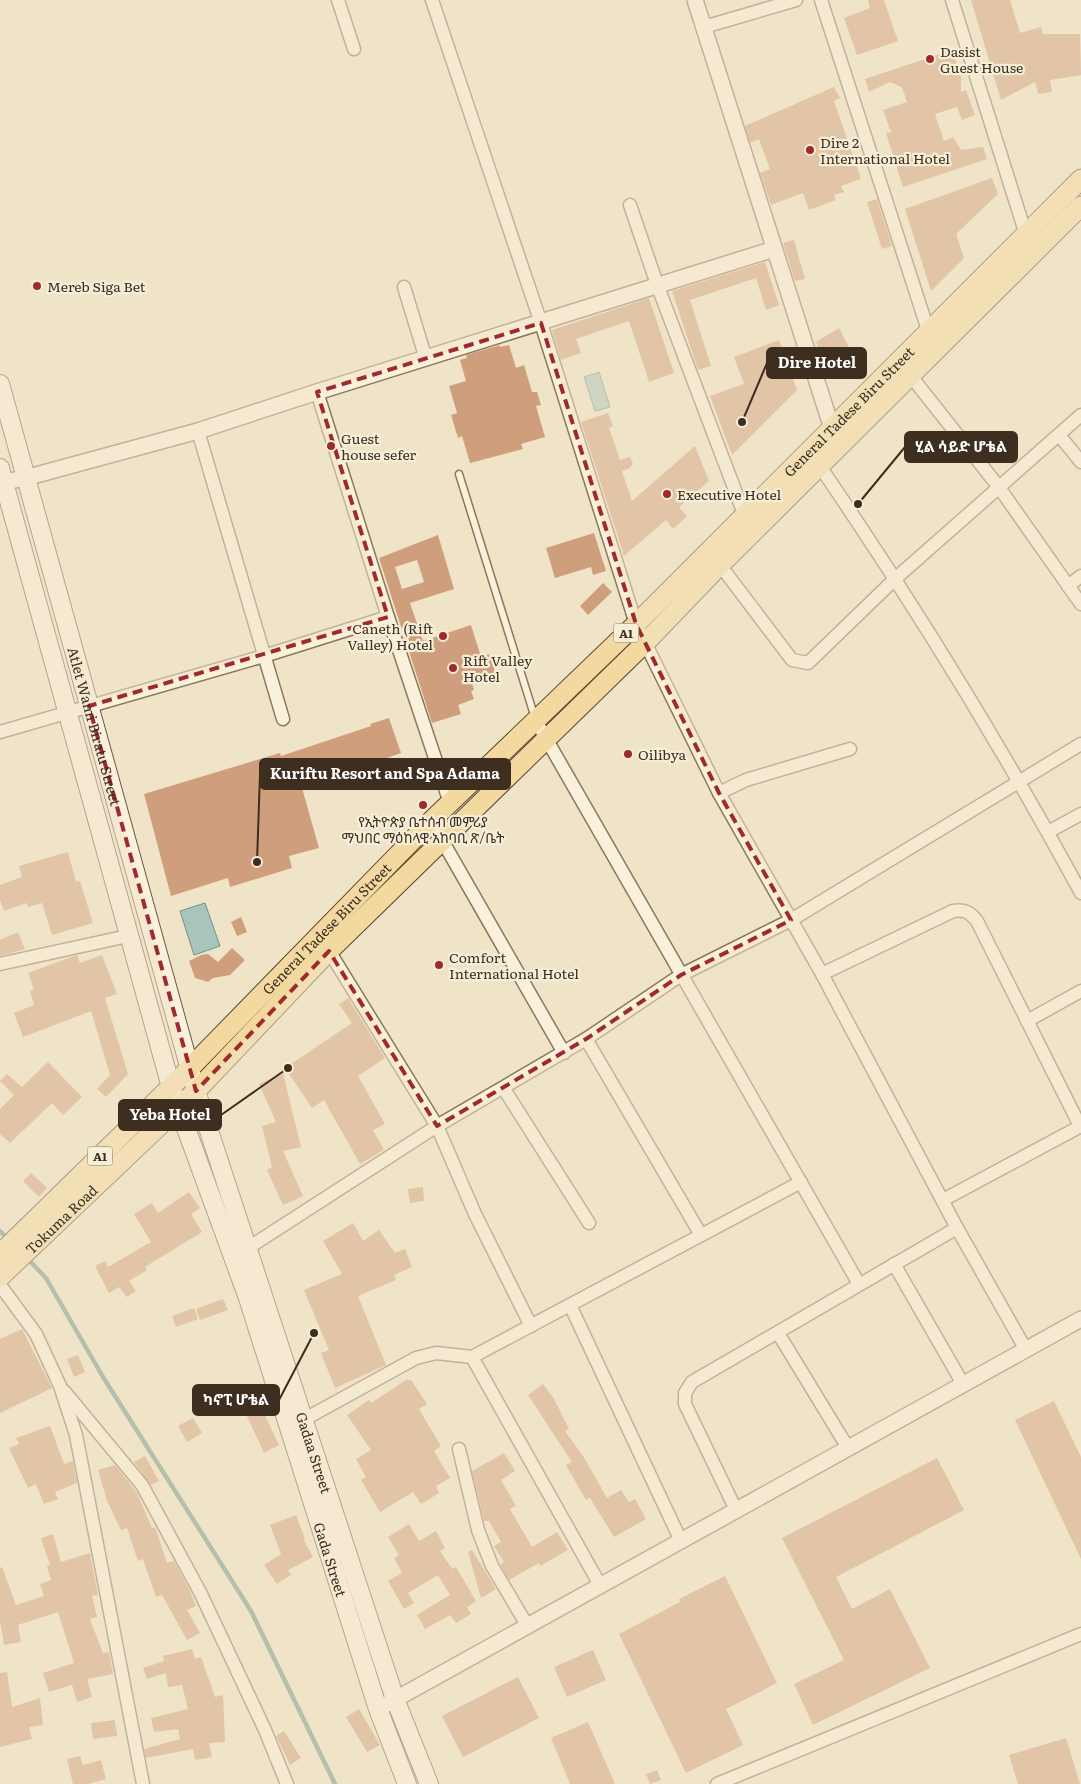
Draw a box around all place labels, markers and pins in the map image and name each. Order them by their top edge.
place label: Dasist Guest House [940,41,1023,77]
marker: Dasist Guest House [924,53,936,65]
place label: Dire 2 International Hotel [820,132,950,168]
marker: Dire 2 International Hotel [804,144,816,156]
place label: Mereb Siga Bet [47,276,146,296]
marker: Mereb Siga Bet [31,280,43,292]
callout: Dire Hotel [767,348,866,378]
place label: Guest house sefer [341,428,417,464]
callout: ሂል ሳይድ ሆቴል [905,432,1017,462]
marker: Guest house sefer [325,440,337,452]
place label: Executive Hotel [677,484,782,504]
marker: Executive Hotel [661,488,673,500]
place label: Caneth (Rift Valley) Hotel [347,618,434,654]
marker: Caneth (Rift Valley) Hotel [437,630,449,642]
place label: Rift Valley Hotel [463,650,533,686]
marker: Rift Valley Hotel [447,662,459,674]
place label: Oilibya [638,744,687,764]
marker: Oilibya [622,748,634,760]
callout: Kuriftu Resort and Spa Adama [260,759,510,789]
marker: የኢትዮጵያ ቤተሰብ መምሪያ ማህበር ማዕከላዊ አከባቢ ጽ/ቤት [417,799,429,811]
place label: የኢትዮጵያ ቤተሰብ መምሪያ ማህበር ማዕከላዊ አከባቢ ጽ/ቤት [342,811,505,847]
place label: Comfort International Hotel [449,947,579,983]
marker: Comfort International Hotel [433,959,445,971]
callout: Yeba Hotel [119,1100,221,1130]
callout: ካኖፒ ሆቴል [193,1385,279,1415]

